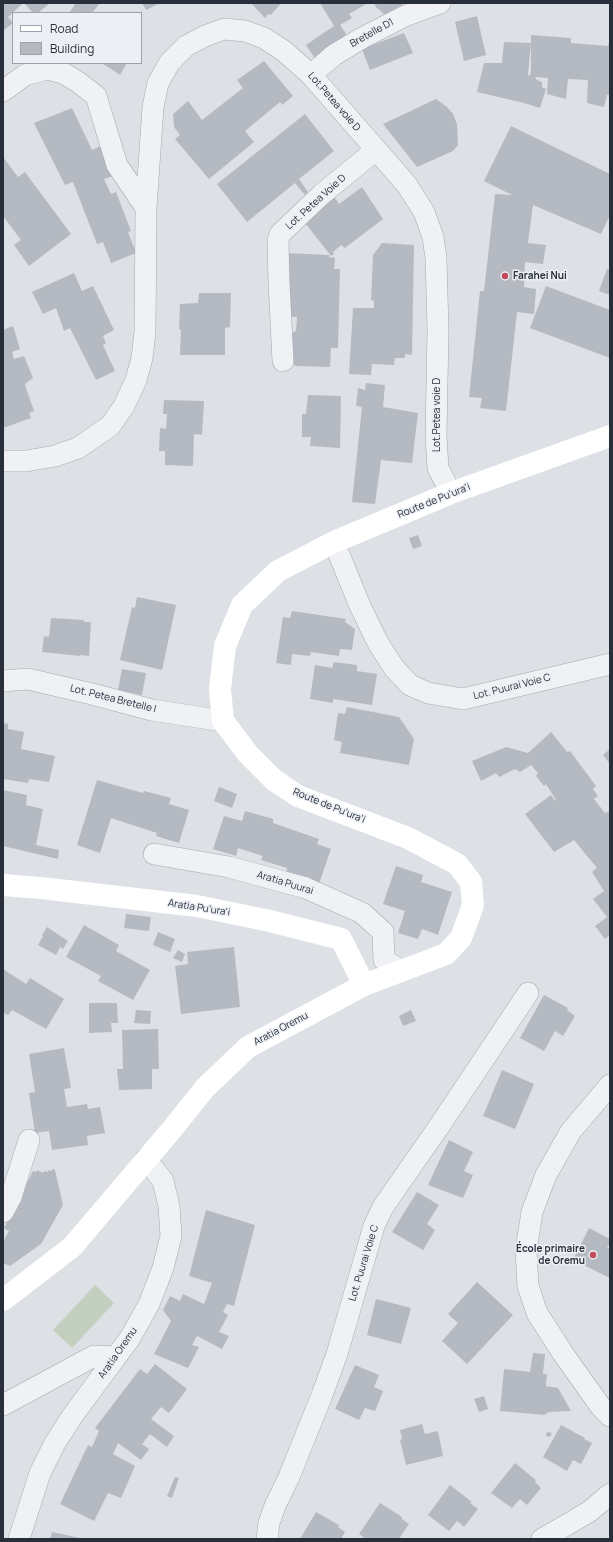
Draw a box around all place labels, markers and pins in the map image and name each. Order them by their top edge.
place label: Farahei Nui [513,270,567,282]
marker: Farahei Nui [500,271,510,281]
place label: École primaire de Oremu [516,1243,585,1266]
marker: École primaire de Oremu [588,1250,598,1260]

